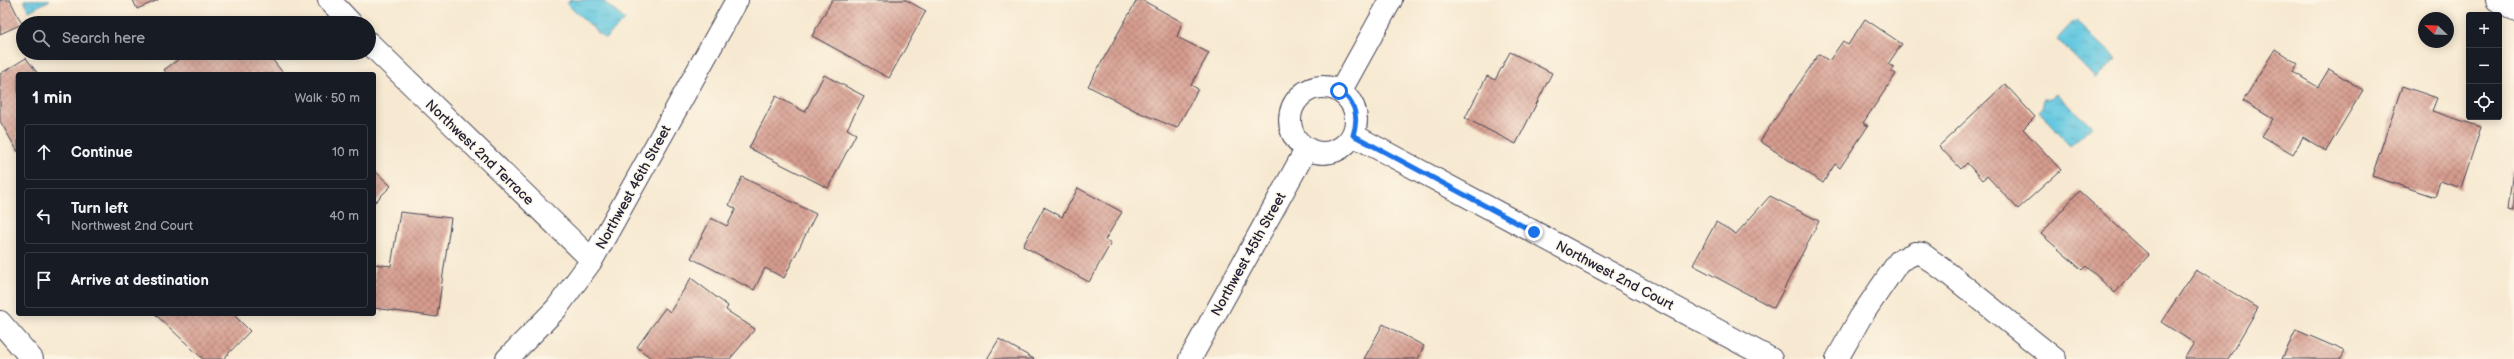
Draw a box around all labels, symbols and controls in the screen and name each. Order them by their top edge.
north arrow [2418,12,2454,48]
map controls [2466,12,2502,120]
button: + [2466,12,2502,48]
search box [16,16,376,60]
icon: search [30,27,52,49]
text: Search here [62,29,145,48]
button: − [2466,48,2502,84]
route start [1330,82,1348,100]
button: locate [2466,84,2502,120]
text: 1 min [32,88,72,108]
text: Walk · 50 m [294,90,360,106]
street label: Northwest 2nd Terrace [422,96,538,209]
street label: Northwest 46th Street [592,122,675,252]
icon: ahead [33,141,55,163]
text: Continue [71,143,133,162]
text: 10 m [332,144,359,160]
street label: Northwest 45th Street [1207,189,1290,319]
text: Turn left [71,199,128,218]
icon: left [33,205,55,227]
text: 40 m [329,208,359,224]
text: Northwest 2nd Court [71,218,193,234]
route end [1525,223,1543,241]
street label: Northwest 2nd Court [1553,237,1677,314]
icon: arrive [33,269,55,291]
text: Arrive at destination [71,271,209,290]

